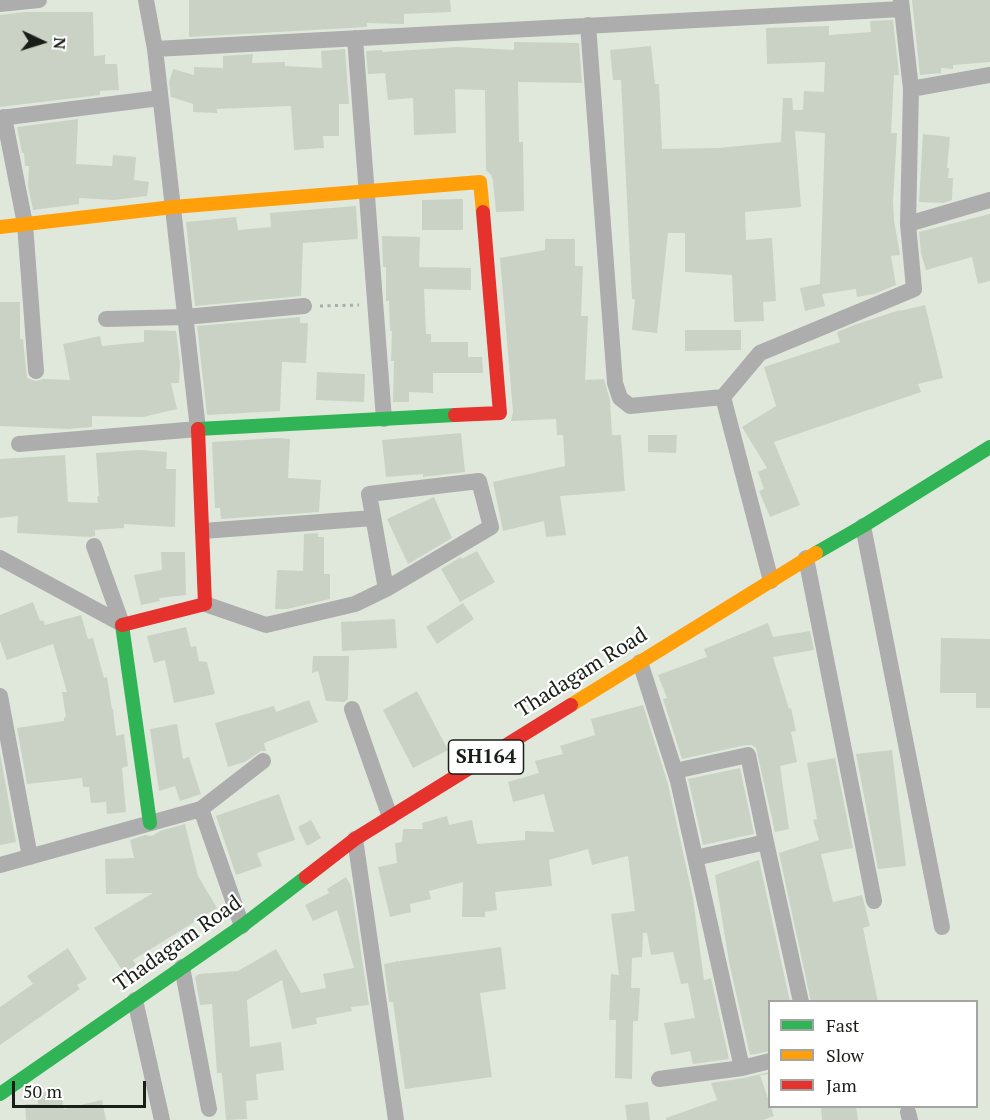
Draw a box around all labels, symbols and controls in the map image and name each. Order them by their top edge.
north arrow [12,12,72,72]
text: N [49,36,71,50]
street label: Thadagam Road [512,623,652,723]
road number: SH164 [448,740,524,774]
street label: Thadagam Road [109,891,247,997]
legend [768,1000,978,1108]
text: Fast [826,1013,859,1037]
text: Slow [826,1043,864,1067]
scale bar [15,1069,148,1107]
text: Jam [826,1073,857,1097]
text: 50 m [23,1079,62,1103]

